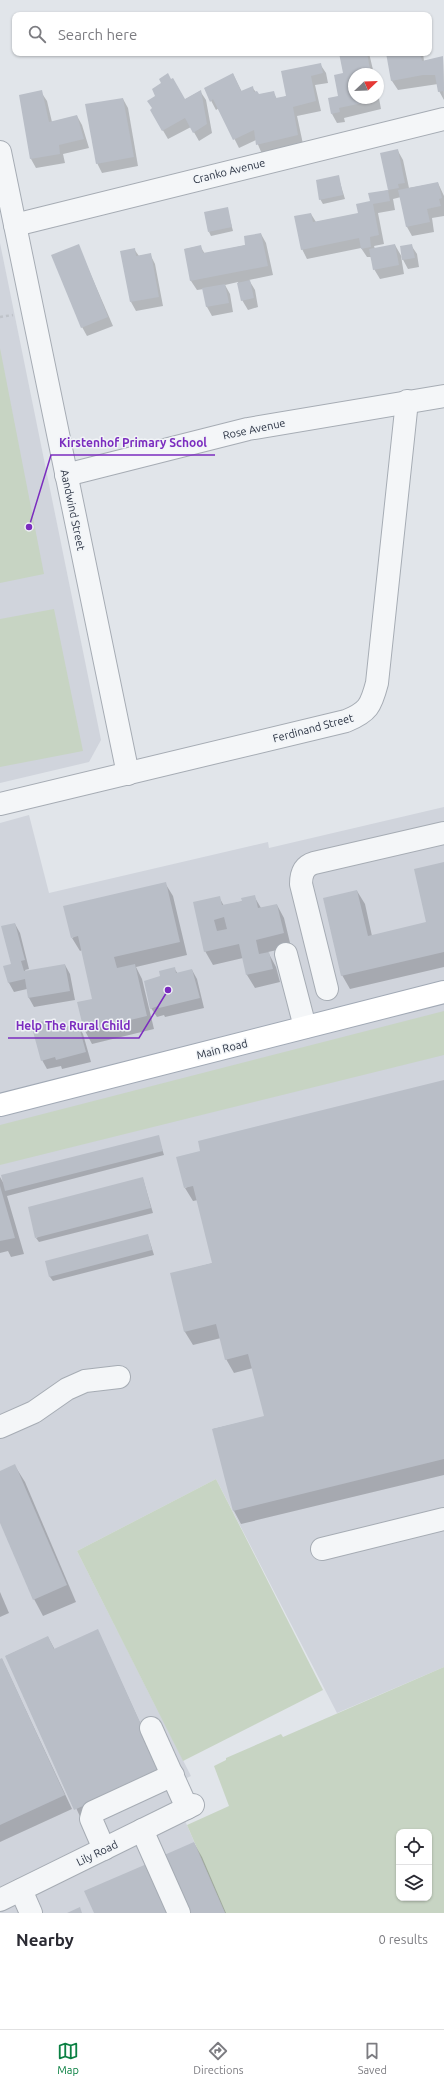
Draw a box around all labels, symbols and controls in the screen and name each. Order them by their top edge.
search box [12,12,432,56]
icon: search [26,23,48,45]
text: Search here [58,26,137,43]
north arrow [348,68,384,104]
street label: Cranko Avenue [192,156,266,186]
street label: Rose Avenue [222,417,286,441]
callout: Kirstenhof Primary School [51,431,215,455]
text: Kirstenhof Primary School [59,436,207,449]
street label: Aandwind Street [59,468,88,552]
street label: Ferdinand Street [271,711,355,745]
callout: Help The Rural Child [8,1014,139,1038]
text: Help The Rural Child [16,1019,130,1032]
street label: Main Road [195,1037,249,1061]
map controls [396,1829,432,1901]
button: locate [396,1829,432,1865]
street label: Lily Road [74,1838,120,1868]
button: layers [396,1865,432,1901]
text: Nearby [16,1930,74,1949]
text: 0 results [378,1932,428,1946]
tab: Map [57,2040,79,2076]
tab: Directions [193,2040,243,2076]
tab: Saved [358,2040,387,2076]

